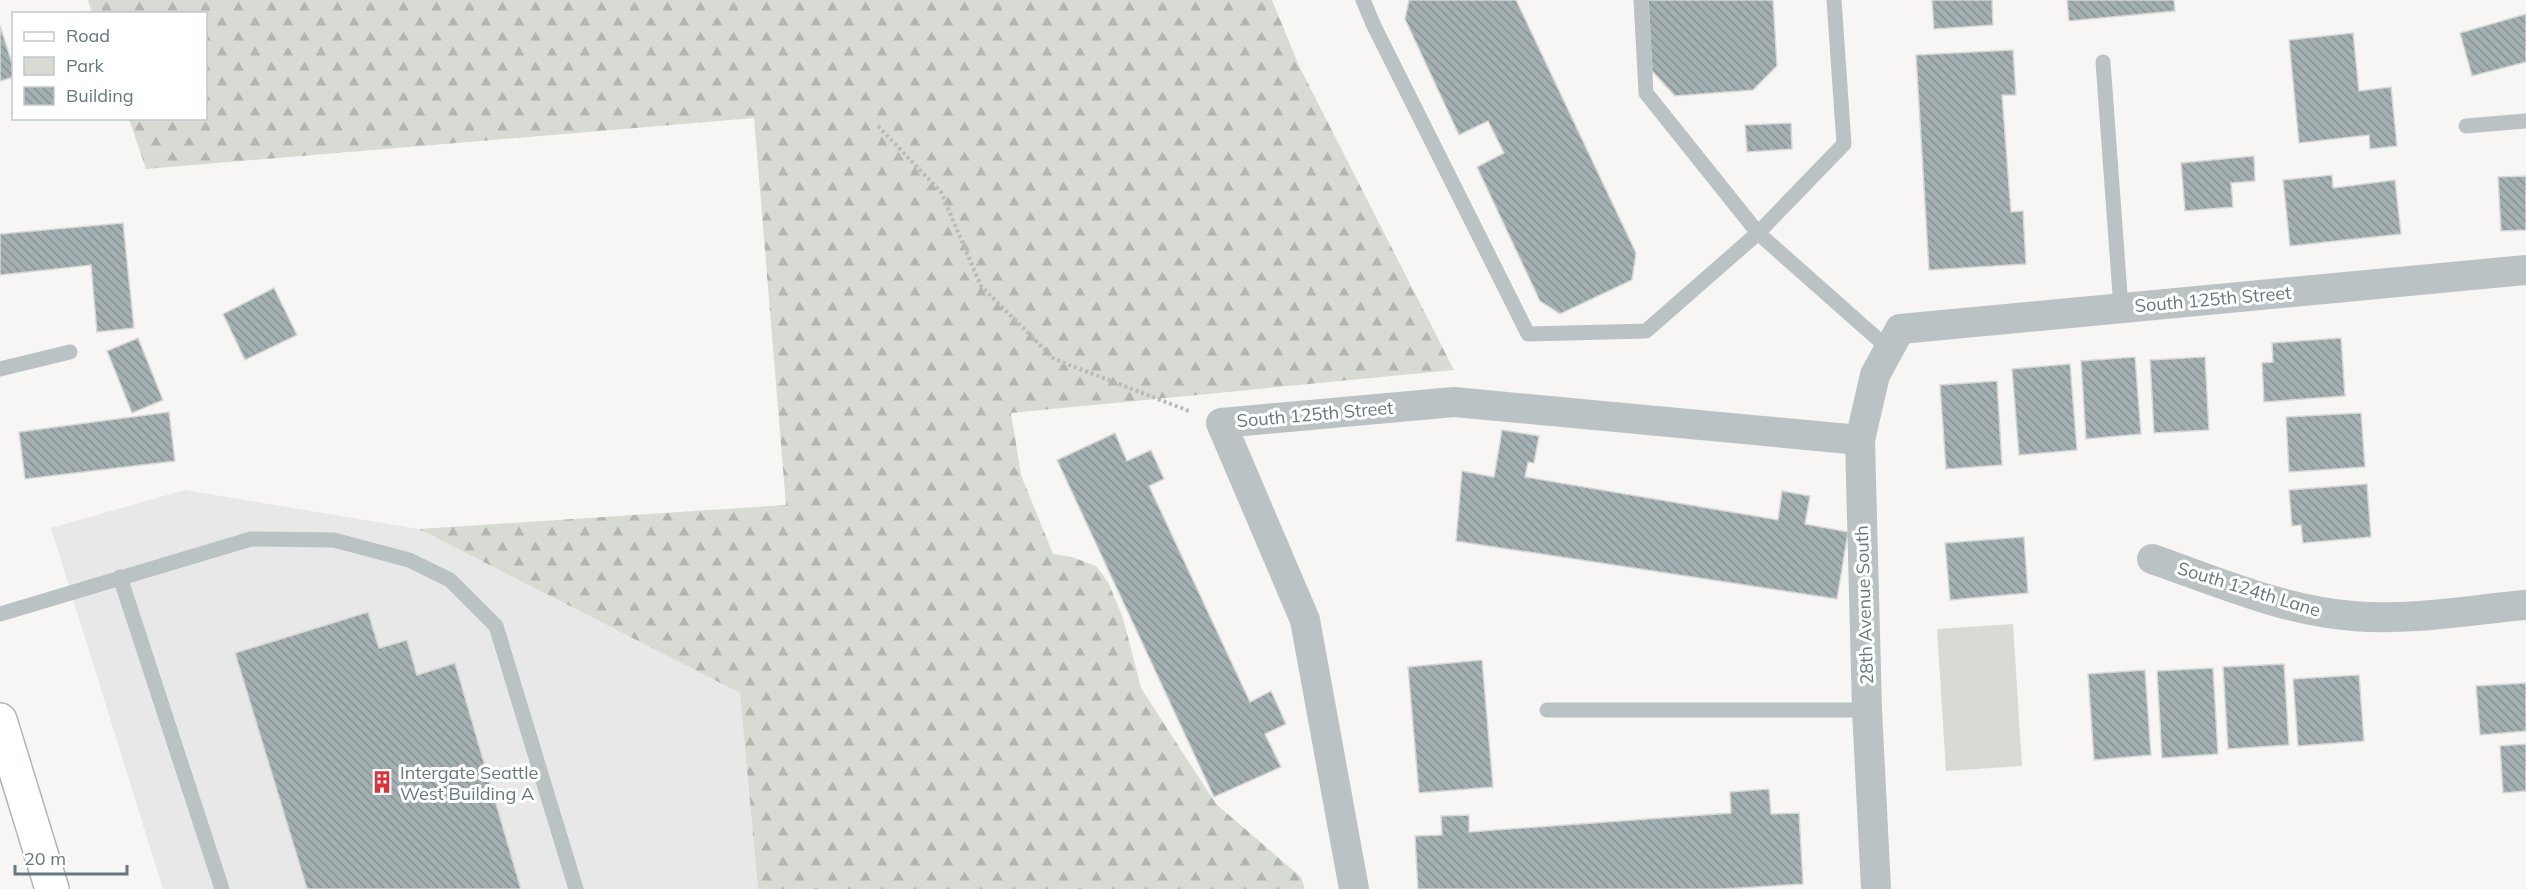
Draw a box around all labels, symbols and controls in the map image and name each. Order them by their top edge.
legend [12,12,207,120]
text: Road [66,24,110,47]
text: Park [66,54,105,77]
text: Building [66,84,134,107]
street label: South 125th Street [2134,281,2292,317]
street label: South 125th Street [1236,396,1394,432]
street label: 28th Avenue South [1850,525,1878,685]
street label: South 124th Lane [2175,556,2323,622]
place label: Intergate Seattle West Building A [400,761,538,805]
building icon: Intergate Seattle West Building A [369,769,395,795]
scale bar [15,838,128,876]
text: 20 m [24,847,66,870]

